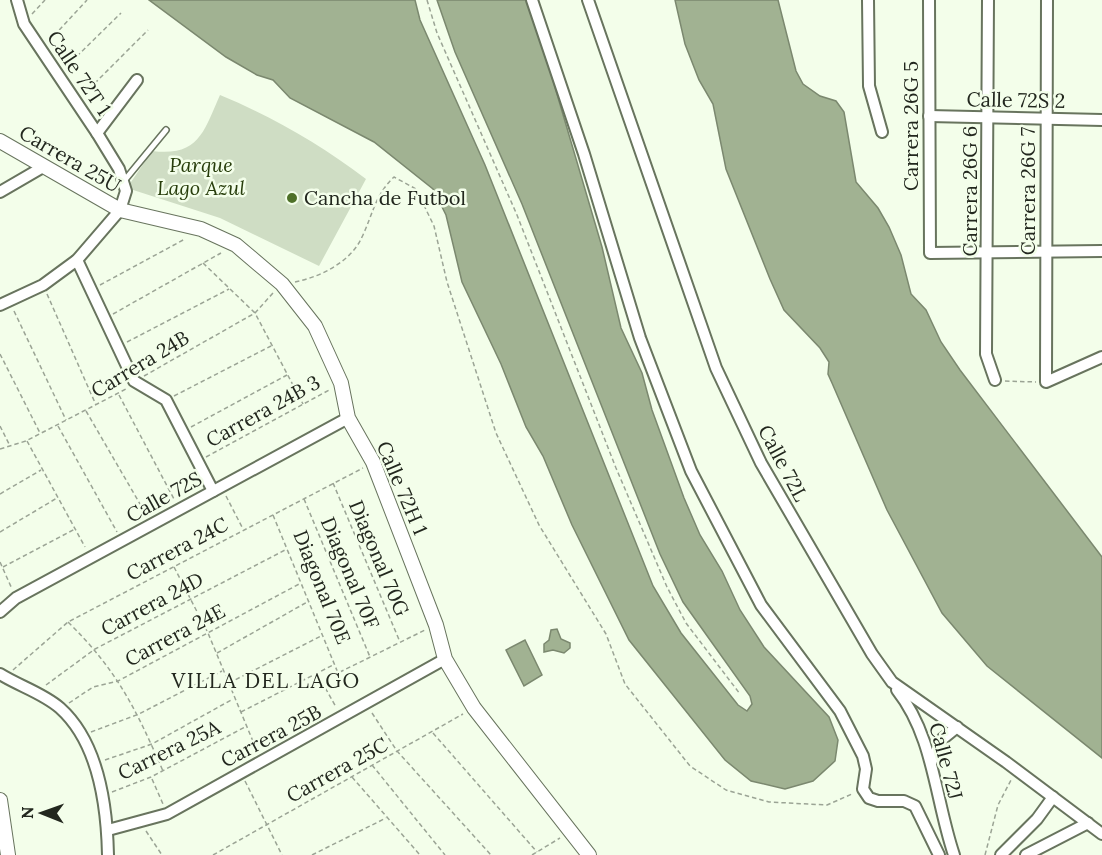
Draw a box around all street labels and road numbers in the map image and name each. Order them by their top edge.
street label: Calle 72T 1 [42,26,117,120]
street label: Carrera 26G 5 [898,61,923,191]
street label: Calle 72S 2 [967,86,1066,113]
street label: Carrera 25U [15,119,125,198]
street label: Carrera 26G 6 [957,126,982,256]
street label: Carrera 26G 7 [1015,127,1040,255]
street label: Carrera 24B [86,325,193,403]
street label: Carrera 24B 3 [201,369,324,452]
street label: Calle 72L [753,420,814,506]
street label: Calle 72H 1 [372,437,433,538]
street label: Calle 72S [122,466,206,528]
street label: Diagonal 70G [344,496,415,620]
street label: Carrera 24C [122,511,232,586]
street label: Diagonal 70F [316,513,385,633]
street label: Diagonal 70E [288,526,357,647]
street label: Carrera 24D [96,566,207,641]
street label: Carrera 24E [120,598,229,671]
street label: Carrera 25B [216,699,325,773]
street label: Carrera 25A [114,714,224,785]
street label: Calle 72J [924,720,969,802]
street label: Carrera 25C [282,731,392,808]

